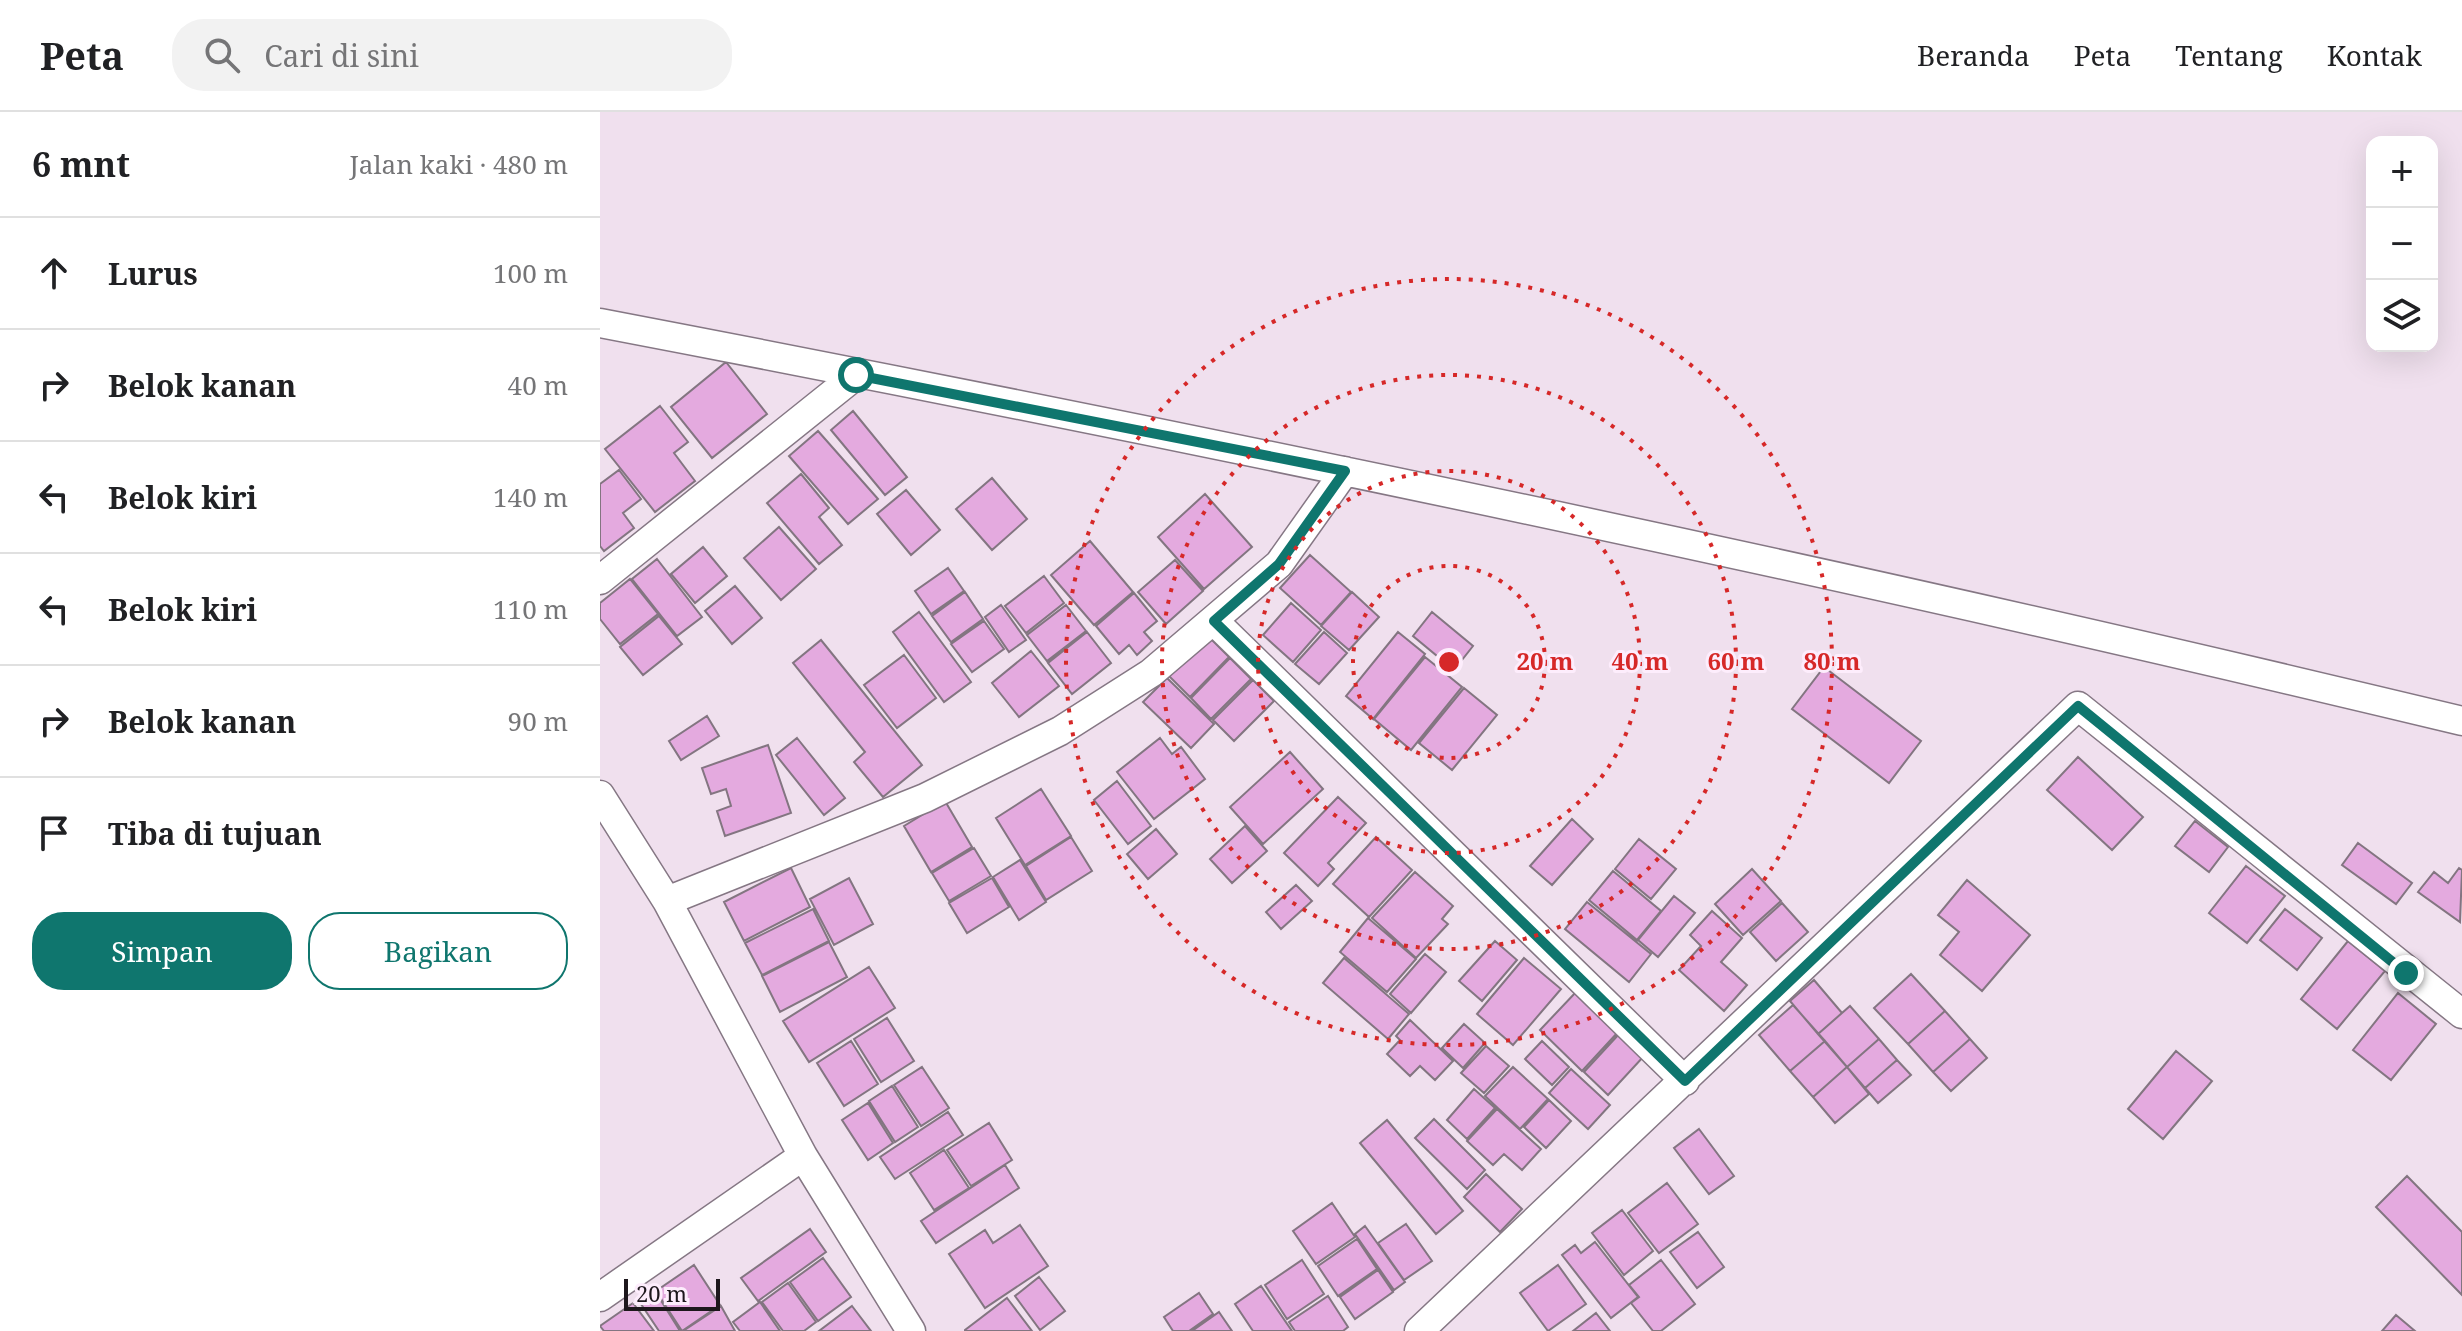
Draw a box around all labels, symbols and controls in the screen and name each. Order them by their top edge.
search box [172,19,732,91]
text: Peta [40,29,124,81]
icon: search [200,33,244,77]
text: Cari di sini [264,35,419,76]
text: Beranda [1917,36,2030,74]
text: Peta [2074,36,2131,74]
text: Tentang [2175,36,2283,74]
text: Kontak [2327,36,2422,74]
map controls [2366,136,2438,352]
button: + [2366,136,2438,208]
text: 6 mnt [32,141,130,187]
text: Jalan kaki · 480 m [350,146,568,182]
button: − [2366,208,2438,280]
icon: ahead [32,251,76,295]
text: Lurus [108,253,198,294]
text: 100 m [493,255,568,291]
button: layers [2366,280,2438,352]
route start [838,357,874,393]
icon: right [32,363,76,407]
text: Belok kanan [108,365,296,406]
text: 40 m [508,367,568,403]
icon: left [32,475,76,519]
text: Belok kiri [108,477,257,518]
text: 140 m [493,479,568,515]
icon: left [32,587,76,631]
text: Belok kiri [108,589,257,630]
text: 110 m [493,591,568,627]
text: 20 m [1516,644,1574,677]
text: 40 m [1611,644,1669,677]
text: 60 m [1707,644,1765,677]
text: 80 m [1803,644,1861,677]
centre of rings [1435,648,1463,676]
icon: right [32,699,76,743]
text: Belok kanan [108,701,296,742]
text: 90 m [508,703,568,739]
icon: arrive [32,811,76,855]
text: Tiba di tujuan [108,813,322,854]
button: Simpan [32,912,292,990]
button: Bagikan [308,912,568,990]
route end [2388,955,2424,991]
scale bar [624,1275,720,1311]
text: 20 m [636,1278,687,1308]

